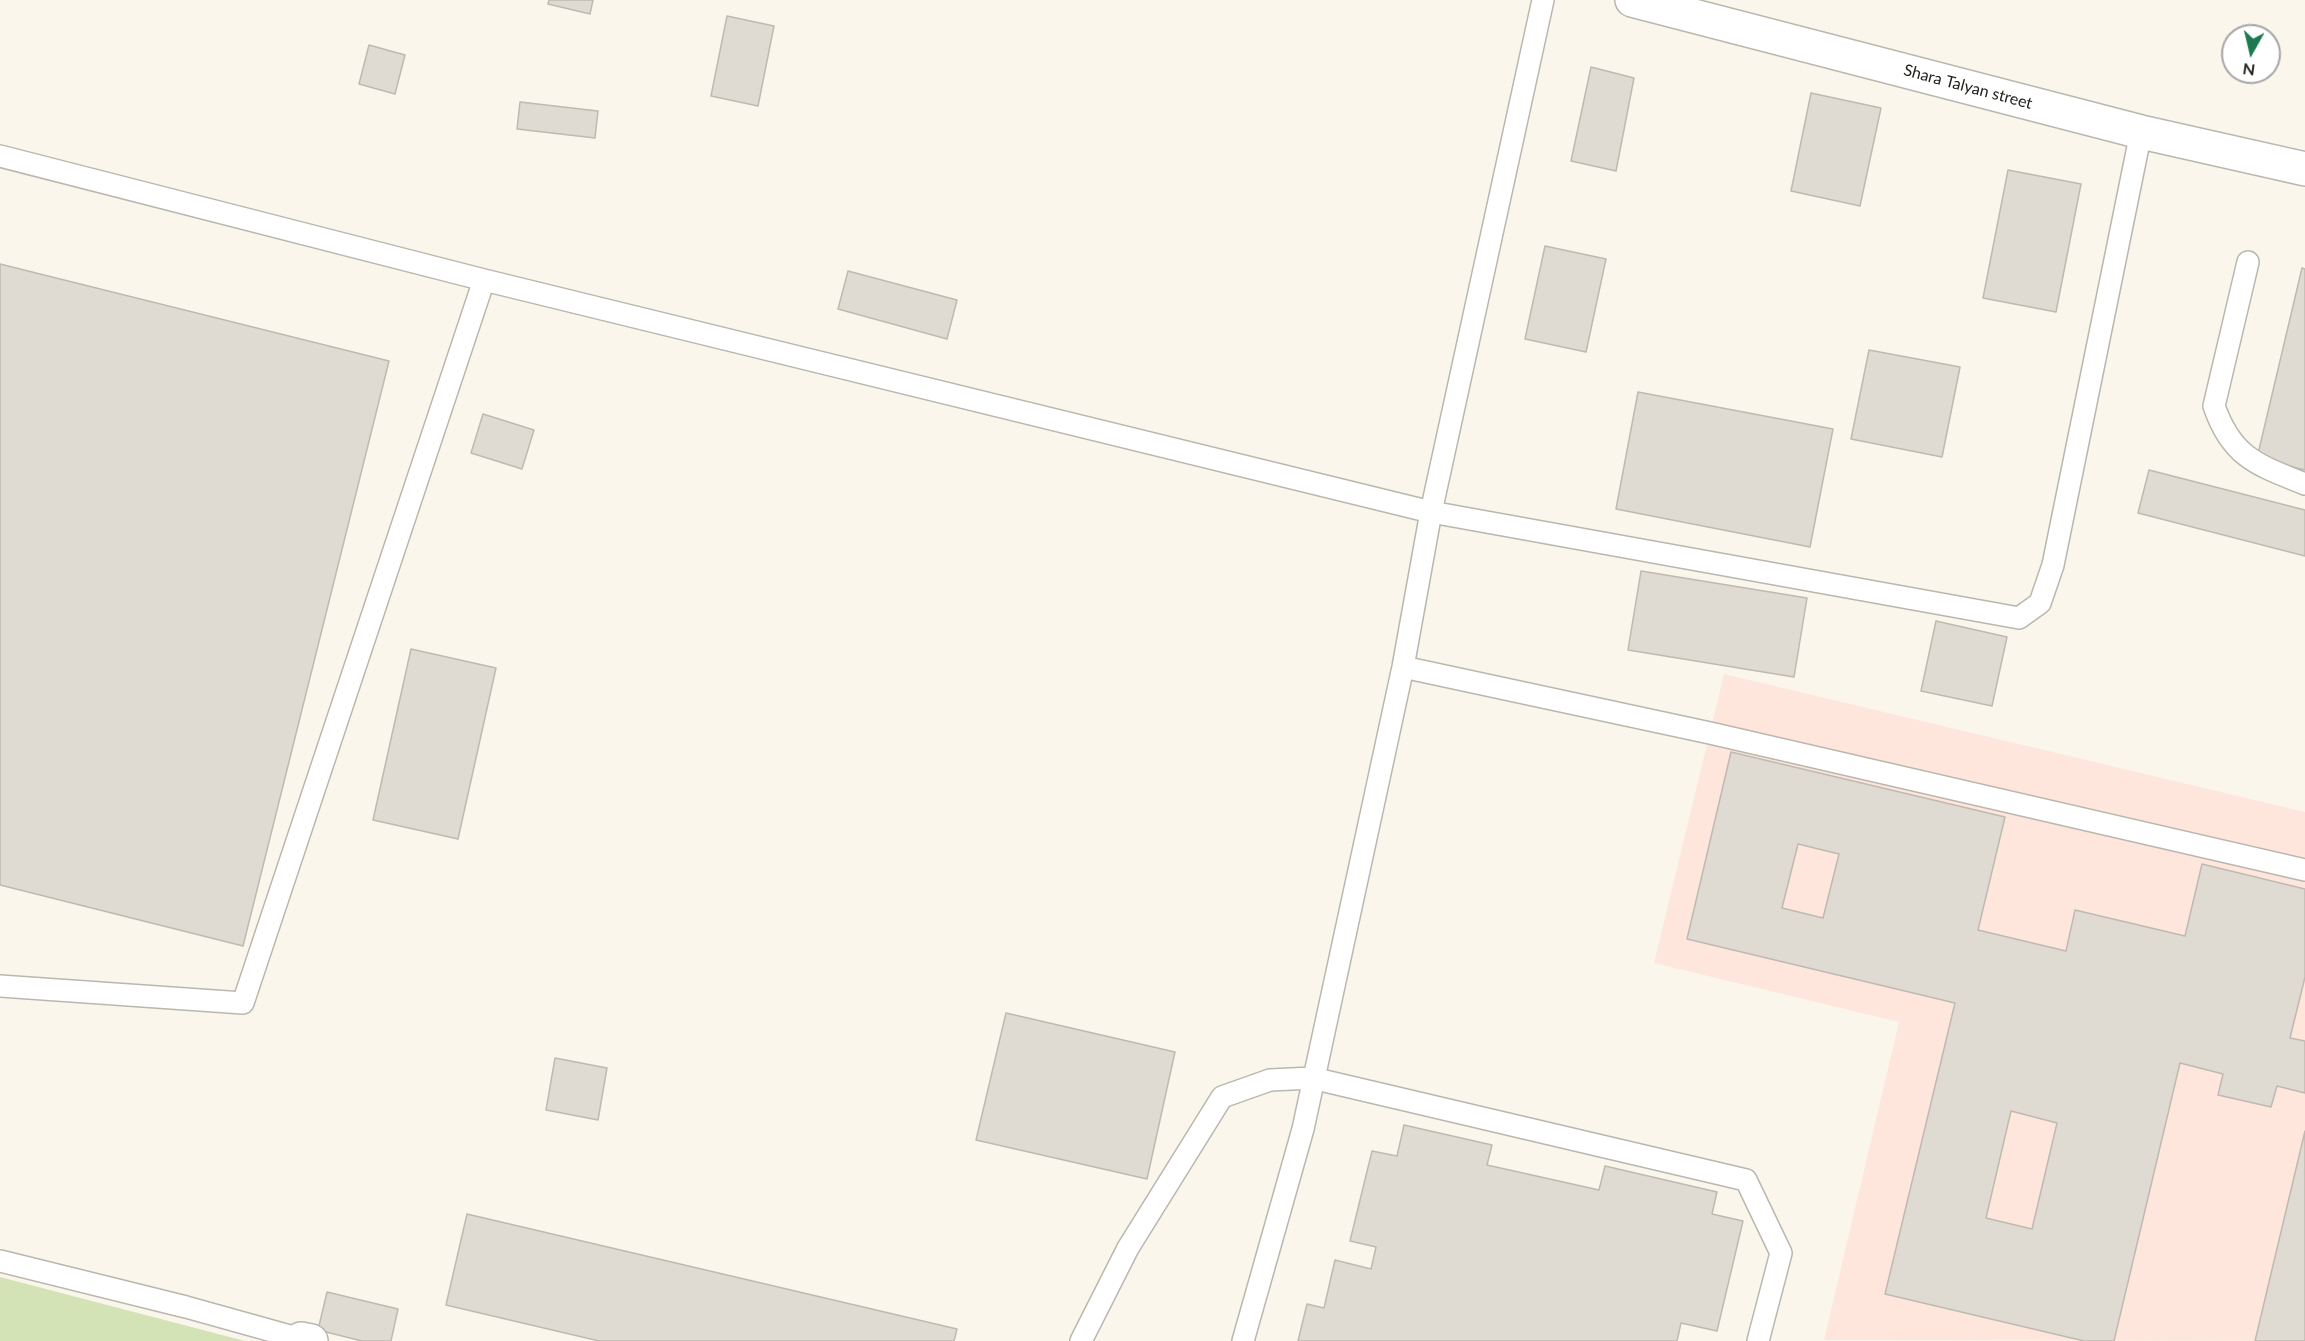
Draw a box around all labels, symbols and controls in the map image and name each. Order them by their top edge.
north arrow [2221,24,2281,84]
text: N [2241,60,2256,81]
street label: Shara Talyan street [1902,61,2034,113]

